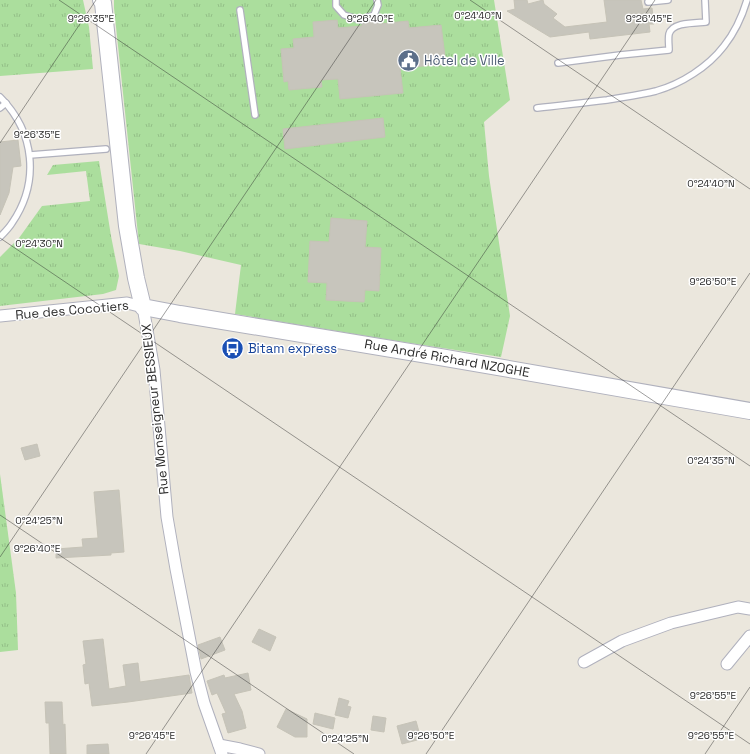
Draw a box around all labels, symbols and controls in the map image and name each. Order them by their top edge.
text: 0°24'40"N [454,9,502,22]
text: 9°26'35"E [68,12,115,25]
text: 9°26'40"E [347,12,394,25]
text: 9°26'45"E [626,12,673,25]
public building icon: Hôtel de Ville [396,47,422,73]
place label: Hôtel de Ville [424,52,505,69]
text: 9°26'35"E [14,128,61,141]
text: 0°24'40"N [687,177,735,190]
text: 0°24'30"N [15,237,63,250]
text: 9°26'50"E [690,275,737,288]
street label: Rue des Cocotiers [15,297,130,323]
street label: Rue Monseigneur BESSIEUX [138,323,172,495]
bus stop icon: Bitam express [220,335,246,361]
street label: Rue André Richard NZOGHE [363,335,531,381]
place label: Bitam express [248,340,337,357]
text: 0°24'35"N [687,454,735,467]
text: 0°24'25"N [15,514,63,527]
text: 9°26'40"E [14,542,61,555]
text: 9°26'55"E [690,689,737,702]
text: 9°26'45"E [129,729,176,742]
text: 9°26'50"E [408,729,455,742]
text: 9°26'55"E [688,729,735,742]
text: 0°24'25"N [321,732,369,745]

